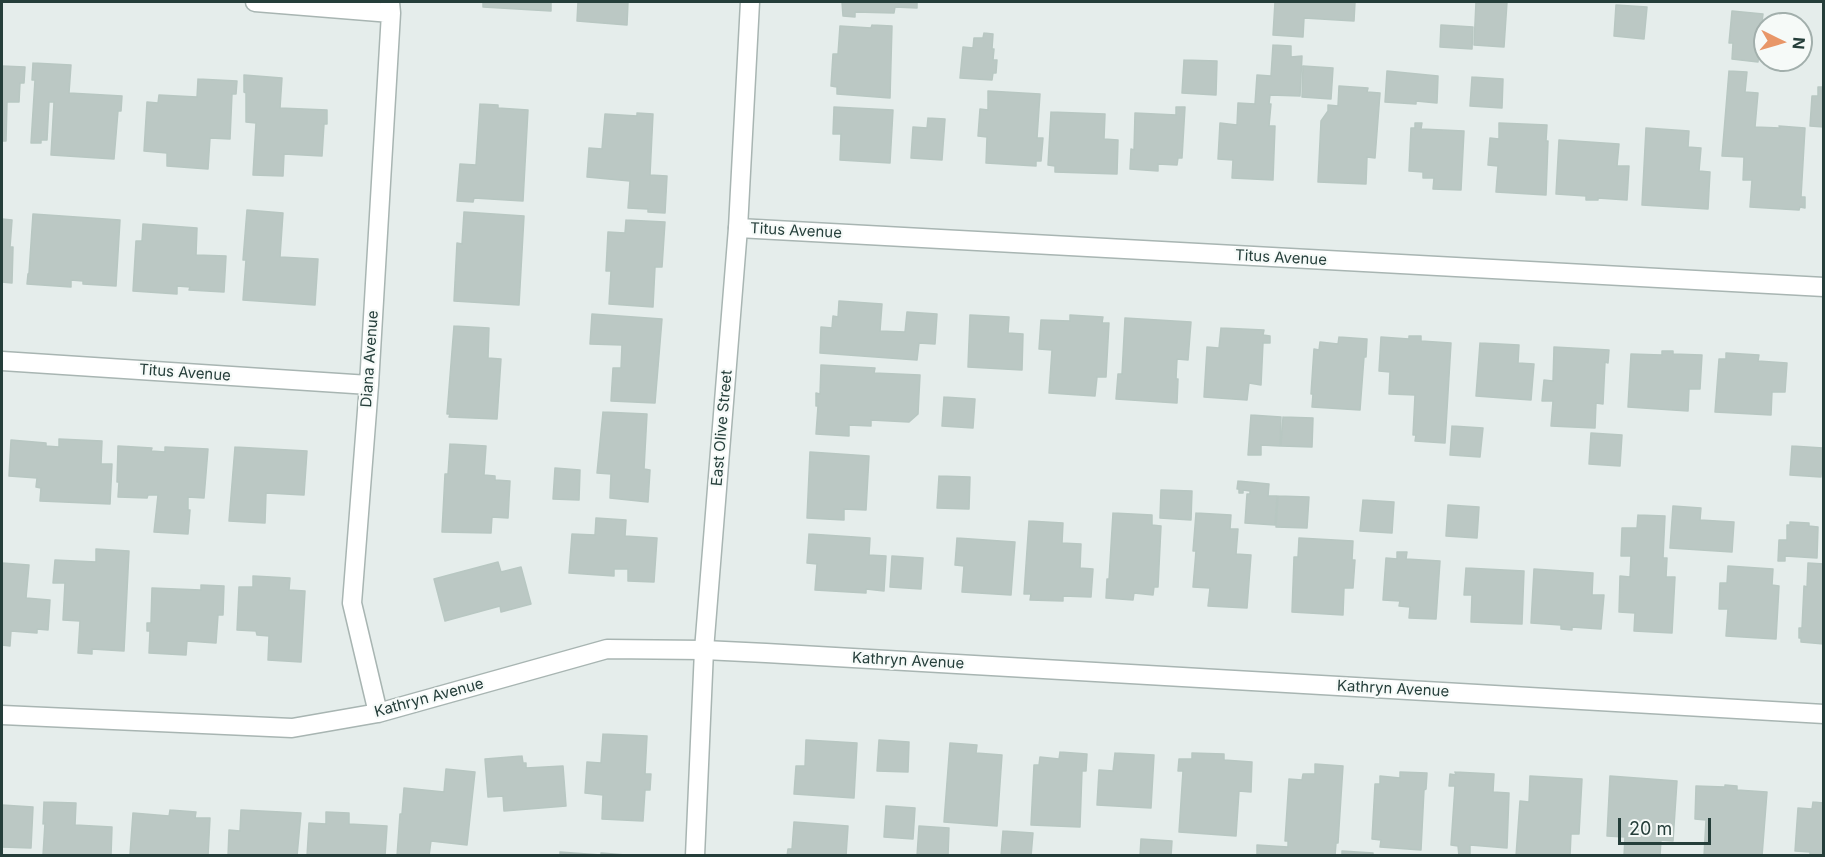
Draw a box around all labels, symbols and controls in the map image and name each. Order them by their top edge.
north arrow [1753,12,1813,72]
text: N [1788,36,1809,50]
street label: Titus Avenue [750,220,842,242]
street label: Titus Avenue [1235,247,1327,269]
street label: Diana Avenue [358,310,382,408]
street label: Titus Avenue [139,361,231,385]
street label: East Olive Street [708,369,736,487]
street label: Kathryn Avenue [851,649,965,673]
street label: Kathryn Avenue [372,675,486,721]
street label: Kathryn Avenue [1336,677,1450,701]
scale bar [1621,806,1714,844]
text: 20 m [1629,818,1672,839]

